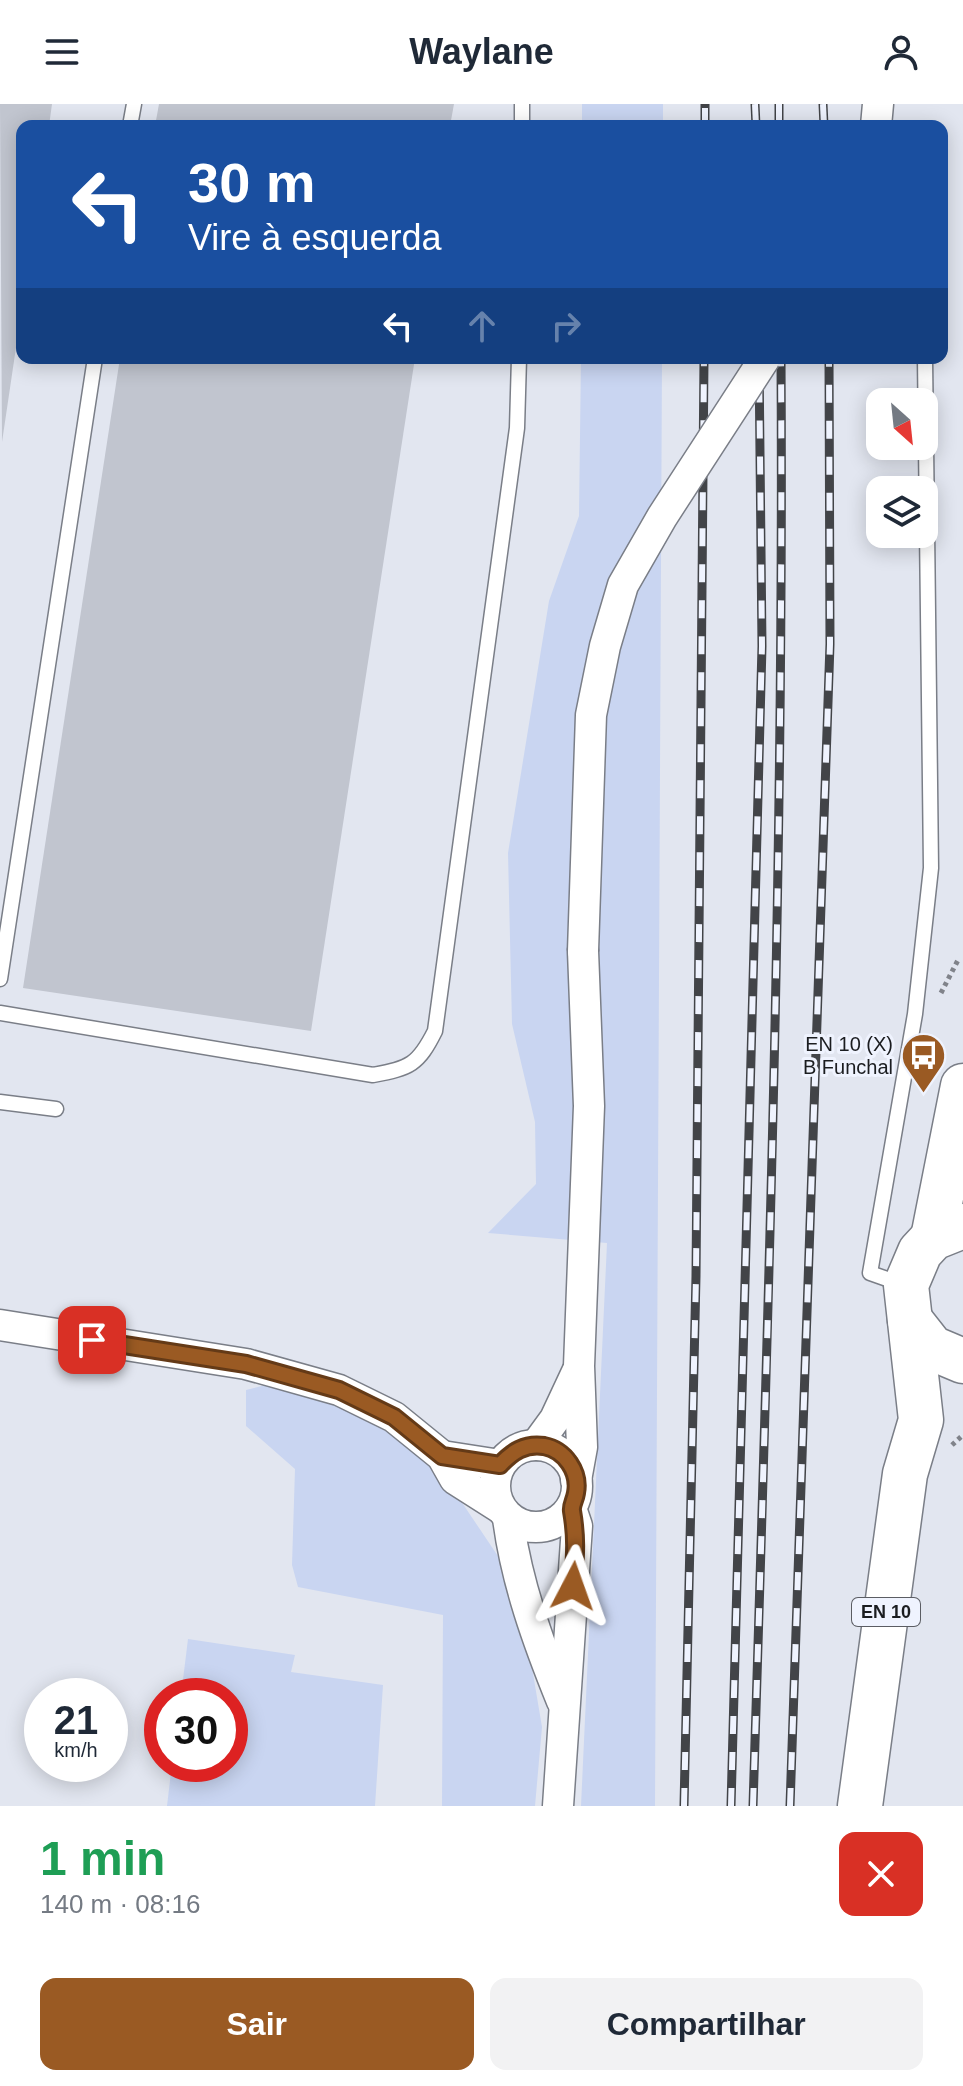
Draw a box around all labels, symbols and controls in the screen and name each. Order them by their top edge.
icon: menu [40,30,84,74]
icon: person [879,30,923,74]
text: Waylane [409,31,554,72]
text: 30 m [188,151,316,214]
icon: left [56,152,160,256]
text: Vire à esquerda [188,217,442,258]
icon: left [376,304,420,348]
icon: ahead [460,304,504,348]
icon: right [544,304,588,348]
north arrow [866,388,938,460]
map controls [866,388,938,548]
button: layers [866,476,938,548]
bus stop icon: EN 10 (X) B Funchal [900,1031,948,1094]
place label: EN 10 (X) B Funchal [803,1033,893,1078]
pin [58,1306,126,1374]
icon: arrive [70,1318,114,1362]
position arrow [531,1544,615,1628]
road number: EN 10 [852,1598,920,1626]
speed limit sign: 30 [144,1678,248,1782]
text: 21 [54,1698,98,1742]
text: km/h [54,1739,98,1761]
text: 1 min [40,1832,165,1885]
button: close [839,1832,923,1916]
text: 140 m · 08:16 [40,1889,200,1919]
button: Sair [40,1978,474,2070]
button: Compartilhar [490,1978,923,2070]

